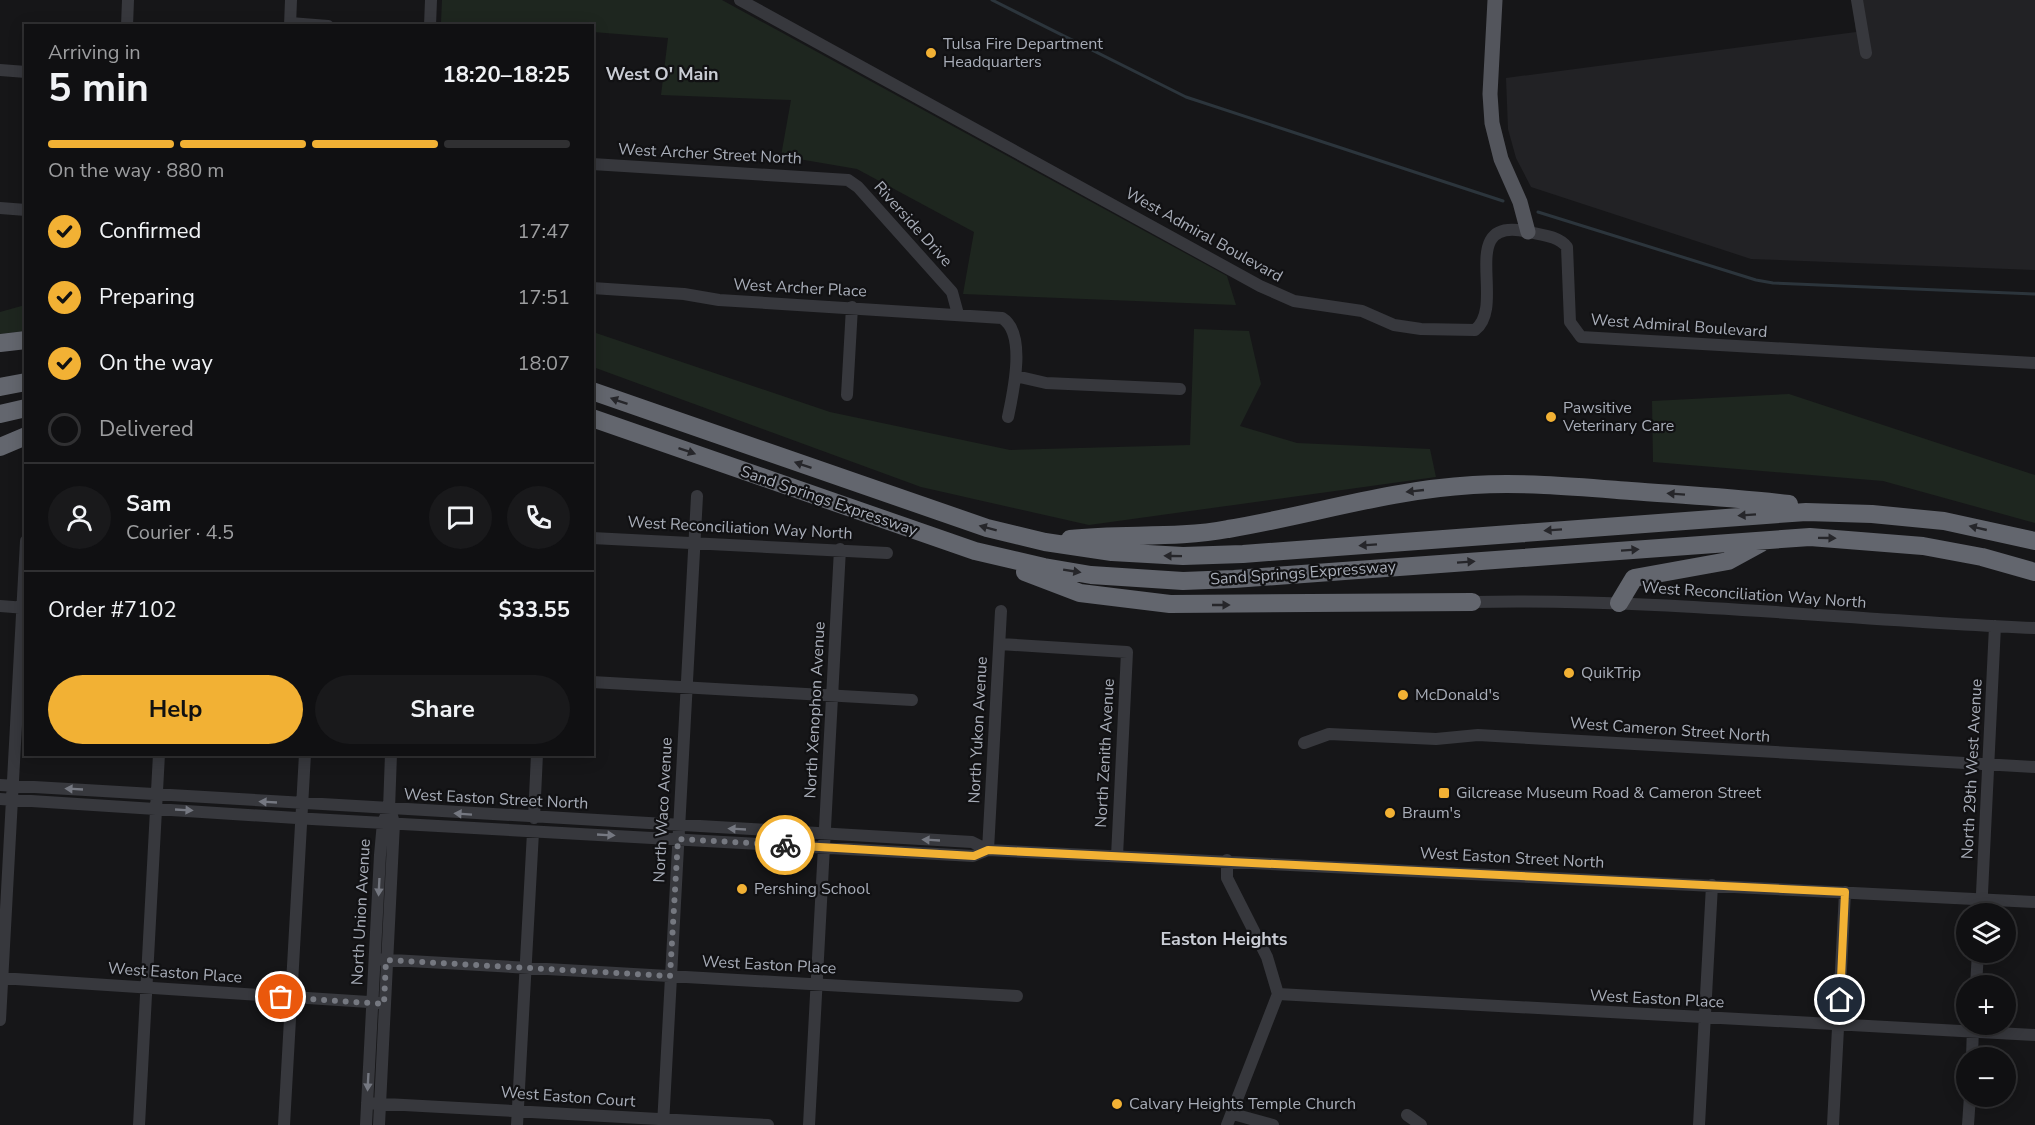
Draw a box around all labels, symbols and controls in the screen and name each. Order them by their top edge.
place label: Tulsa Fire Department Headquarters [943,33,1103,73]
text: Arriving in [48,39,141,66]
marker: Tulsa Fire Department Headquarters [924,46,938,60]
text: 18:20–18:25 [442,60,570,90]
text: 5 min [48,62,149,115]
district label: West O' Main [605,62,719,86]
street label: West Archer Street North [618,138,802,170]
text: On the way · 880 m [48,157,224,184]
street label: Riverside Drive [869,177,957,271]
street label: West Admiral Boulevard [1121,182,1287,288]
icon: check [48,215,81,248]
text: Confirmed [99,216,201,246]
text: 17:47 [517,218,570,245]
street label: West Archer Place [733,274,867,302]
icon: check [48,281,81,314]
text: Preparing [99,282,195,312]
text: 17:51 [517,284,570,311]
street label: West Admiral Boulevard [1590,309,1768,343]
icon: check [48,347,81,380]
text: On the way [99,348,213,378]
text: 18:07 [517,350,570,377]
one-way arrow [610,395,628,405]
place label: Pawsitive Veterinary Care [1562,397,1674,437]
marker: Pawsitive Veterinary Care [1544,410,1558,424]
text: Delivered [99,414,194,444]
one-way arrow [678,447,696,457]
street label: Sand Springs Expressway [737,460,921,542]
one-way arrow [794,460,812,470]
button: person [48,486,111,549]
button: chat [429,486,492,549]
button: phone [507,486,570,549]
one-way arrow [1405,486,1424,495]
text: Sam [126,489,171,519]
one-way arrow [1666,489,1685,499]
street label: West Reconciliation Way North [627,511,853,545]
one-way arrow [1738,511,1757,520]
text: Courier · 4.5 [126,519,234,546]
one-way arrow [1969,522,1987,532]
one-way arrow [979,523,997,532]
one-way arrow [1543,525,1562,535]
one-way arrow [1817,533,1836,543]
one-way arrow [1358,540,1377,550]
one-way arrow [1621,545,1640,555]
one-way arrow [1164,551,1183,560]
street label: Sand Springs Expressway [1209,555,1397,590]
one-way arrow [1457,557,1476,567]
one-way arrow [1062,567,1081,576]
street label: West Reconciliation Way North [1641,576,1867,614]
text: Order #7102 [48,595,177,625]
text: $33.55 [499,595,570,625]
one-way arrow [1212,600,1231,610]
street label: North Xenophon Avenue [799,621,831,799]
street label: North Yukon Avenue [963,656,993,804]
place label: QuikTrip [1581,662,1641,684]
marker: QuikTrip [1562,666,1576,680]
button: Help [48,675,303,744]
button: Share [315,675,570,744]
street label: North Zenith Avenue [1090,678,1120,828]
street label: North 29th West Avenue [1956,678,1988,860]
place label: McDonald's [1415,684,1500,706]
marker: McDonald's [1396,688,1410,702]
street label: West Cameron Street North [1569,712,1771,748]
street label: North Waco Avenue [648,737,678,883]
place label: Gilcrease Museum Road & Cameron Street [1456,782,1761,804]
street label: West Easton Street North [403,783,589,815]
one-way arrow [64,785,83,794]
marker: Gilcrease Museum Road & Cameron Street [1437,786,1451,800]
one-way arrow [259,798,278,807]
place label: Braum's [1402,802,1461,824]
one-way arrow [175,806,194,815]
marker: Braum's [1383,806,1397,820]
one-way arrow [454,809,473,818]
courier [755,815,815,875]
one-way arrow [727,825,746,834]
icon: bike [769,829,802,862]
one-way arrow [596,831,615,840]
one-way arrow [922,835,941,844]
street label: North Union Avenue [346,838,376,986]
street label: West Easton Street North [1419,842,1605,874]
one-way arrow [374,878,383,897]
place label: Pershing School [754,878,870,900]
marker: Pershing School [735,882,749,896]
map controls [1956,903,2016,1107]
button: layers [1956,903,2016,963]
district label: Easton Heights [1160,927,1288,951]
street label: West Easton Place [701,950,837,980]
street label: West Easton Place [107,957,243,989]
pin [255,971,306,1022]
pin [1814,974,1865,1025]
button: + [1956,975,2016,1035]
icon: bag [264,980,297,1013]
icon: home [1823,983,1856,1016]
street label: West Easton Place [1589,984,1725,1014]
button: − [1956,1047,2016,1107]
one-way arrow [363,1072,372,1091]
street label: West Easton Court [500,1081,637,1113]
place label: Calvary Heights Temple Church [1129,1093,1356,1115]
marker: Calvary Heights Temple Church [1110,1097,1124,1111]

